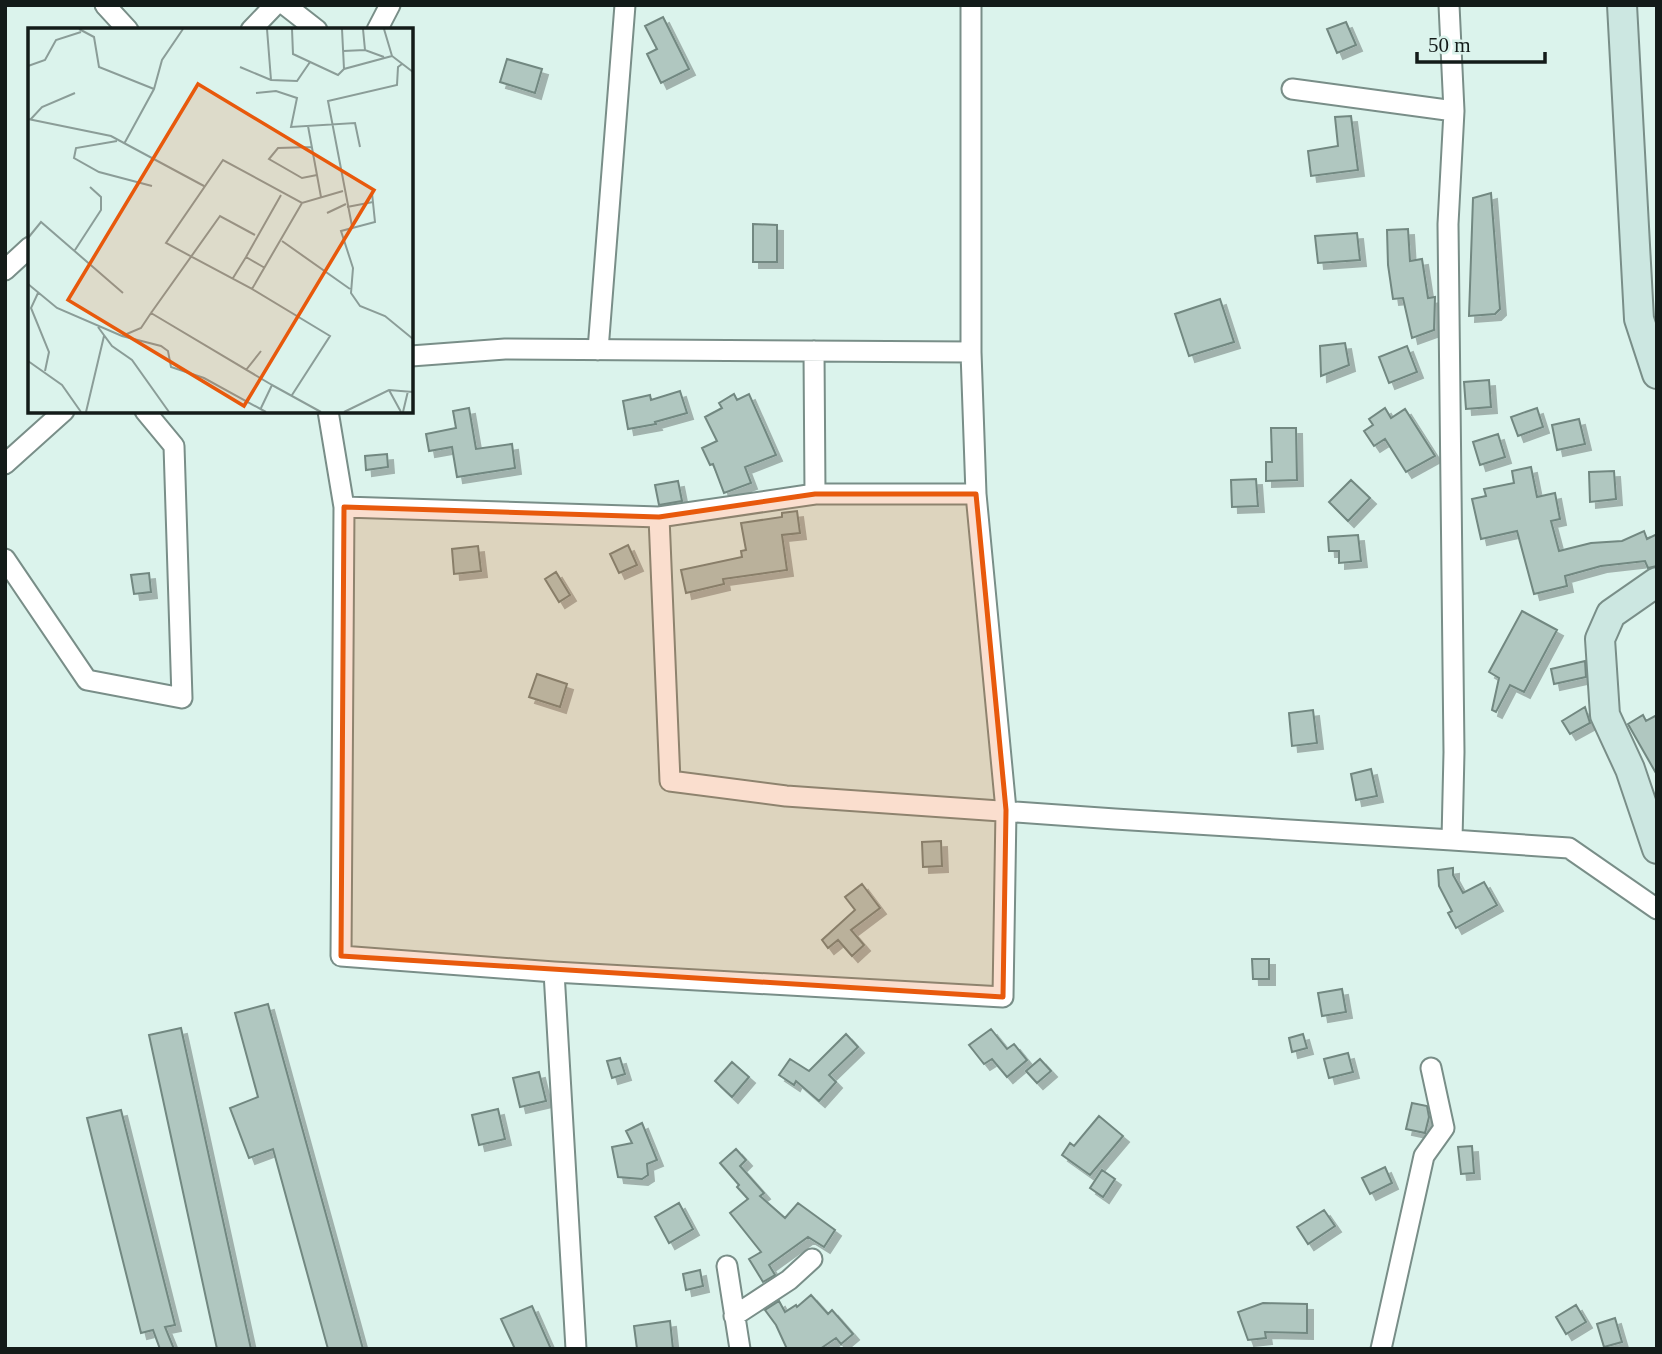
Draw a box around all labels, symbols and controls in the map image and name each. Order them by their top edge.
scale bar [1417,21,1545,65]
inset map [28,28,413,413]
text: 50 m [1428,33,1471,57]

